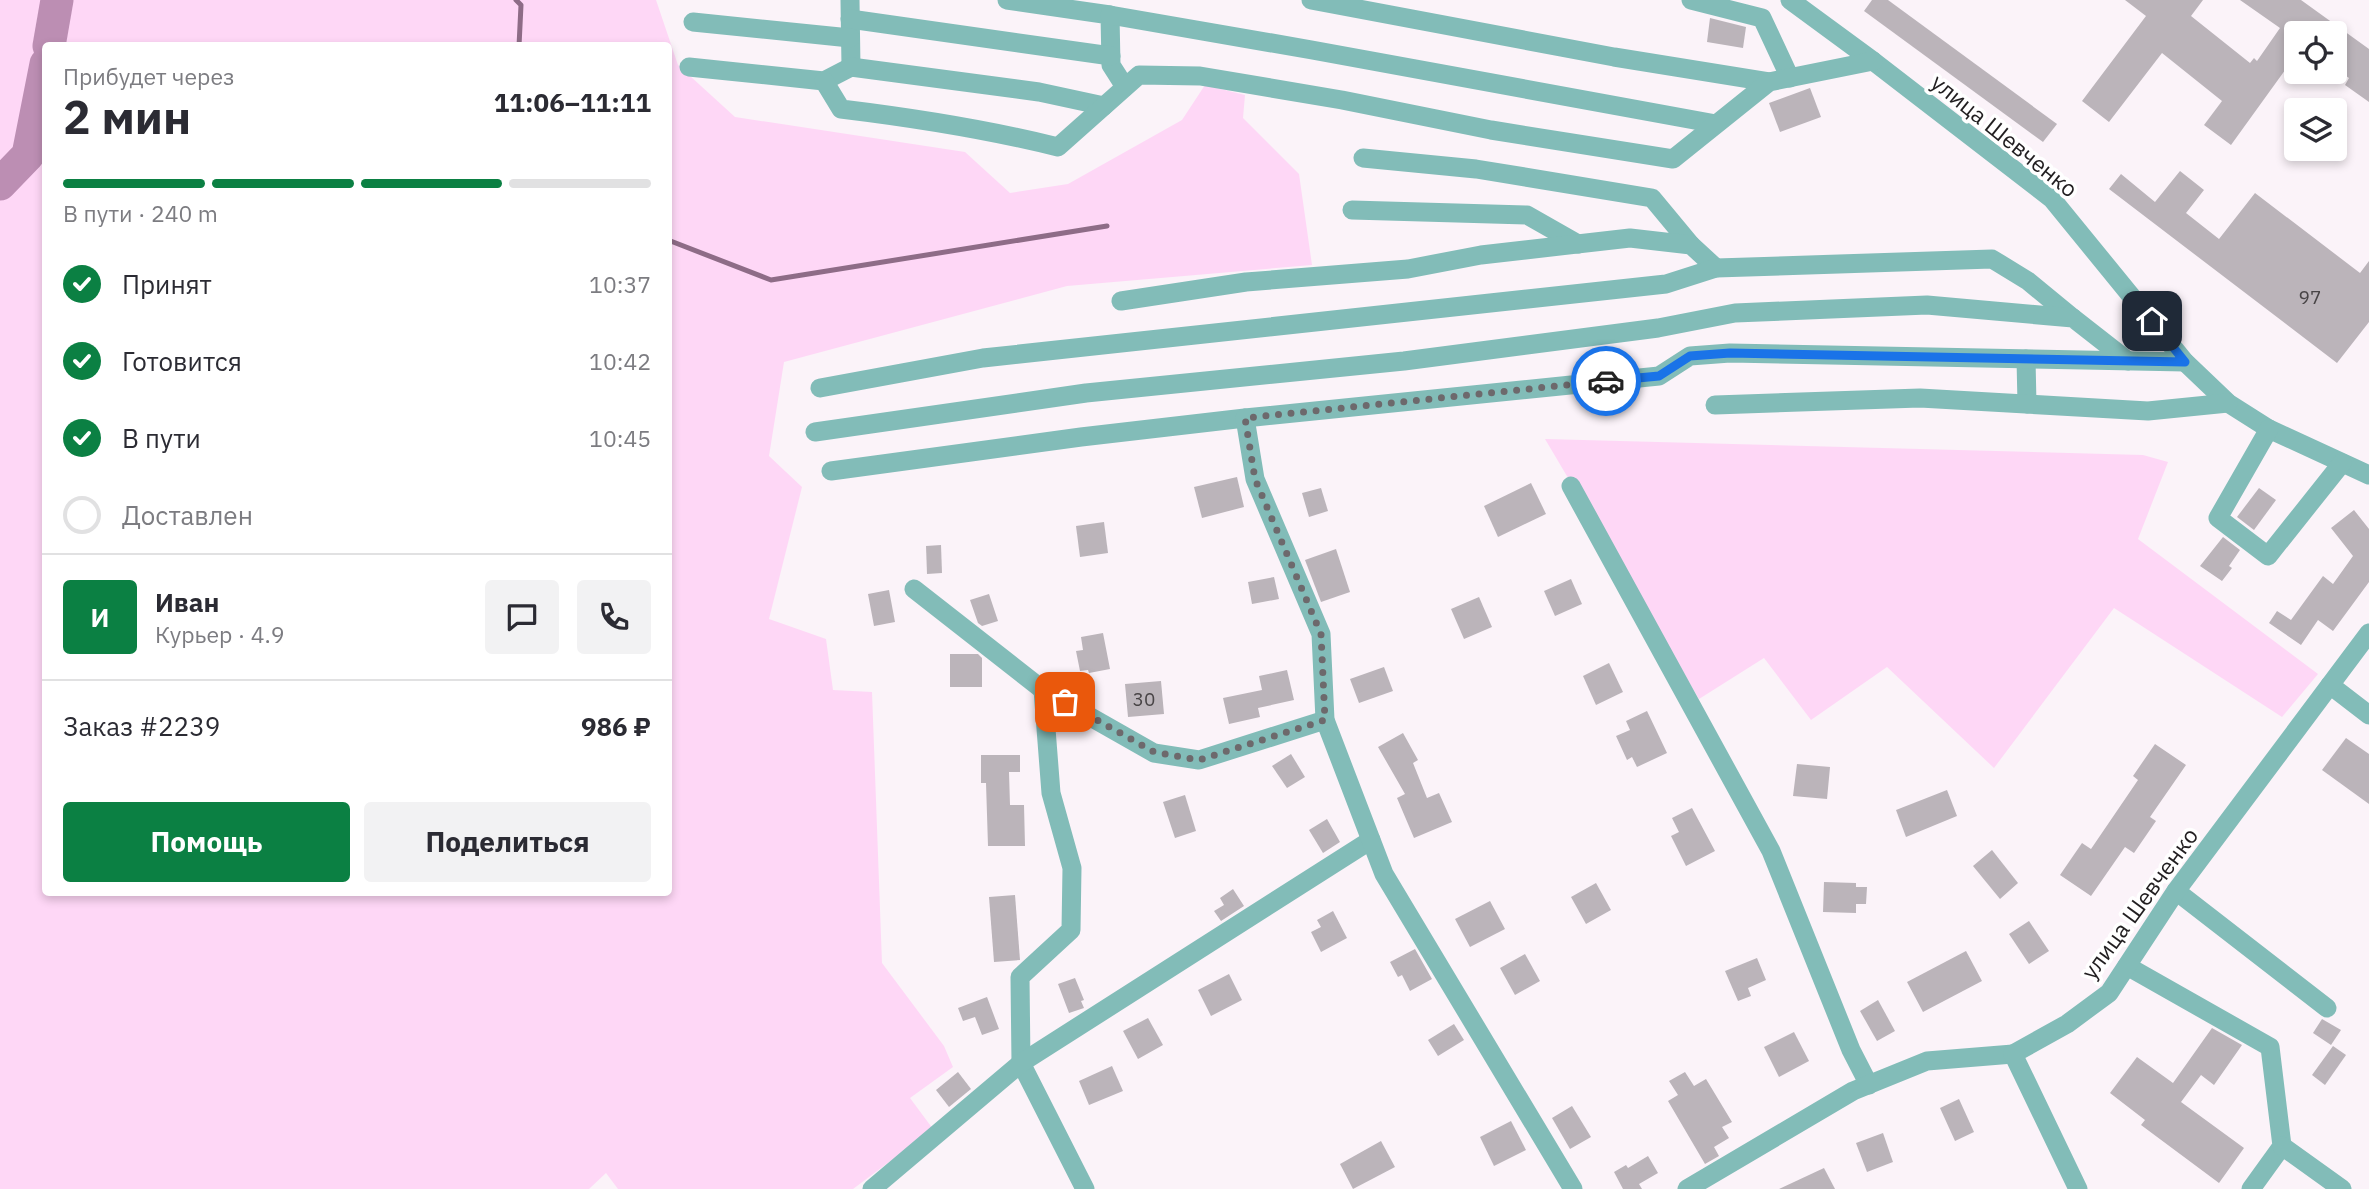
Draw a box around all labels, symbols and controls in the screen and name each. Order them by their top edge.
map controls [2284,21,2347,161]
button: locate [2284,21,2347,84]
text: Прибудет через [63,61,235,91]
street label: улица Шевченко [1926,67,2084,203]
text: 11:06–11:11 [494,85,651,119]
text: 2 мин [63,87,191,147]
button: layers [2284,98,2347,161]
text: В пути · 240 m [63,198,218,228]
icon: check [63,265,101,303]
text: Принят [122,267,212,301]
text: 10:37 [589,269,651,299]
house number: 97 [2299,285,2321,309]
pin [2122,291,2182,351]
icon: home [2133,302,2171,340]
icon: check [63,342,101,380]
text: Готовится [122,344,242,378]
text: 10:42 [589,346,651,376]
courier [1571,346,1641,416]
icon: car [1587,362,1625,400]
icon: check [63,419,101,457]
text: В пути [122,421,201,455]
text: 10:45 [589,423,651,453]
text: Доставлен [122,498,253,532]
button: chat [485,580,559,654]
button: phone [577,580,651,654]
text: Иван [155,585,220,619]
text: И [91,600,109,634]
text: Курьер · 4.9 [155,619,285,649]
pin [1035,672,1095,732]
icon: bag [1046,683,1084,721]
house number: 30 [1133,687,1155,711]
text: Заказ #2239 [63,709,220,743]
text: 986 ₽ [581,709,651,743]
button: Помощь [63,802,350,882]
button: Поделиться [364,802,651,882]
street label: улица Шевченко [2074,821,2204,985]

